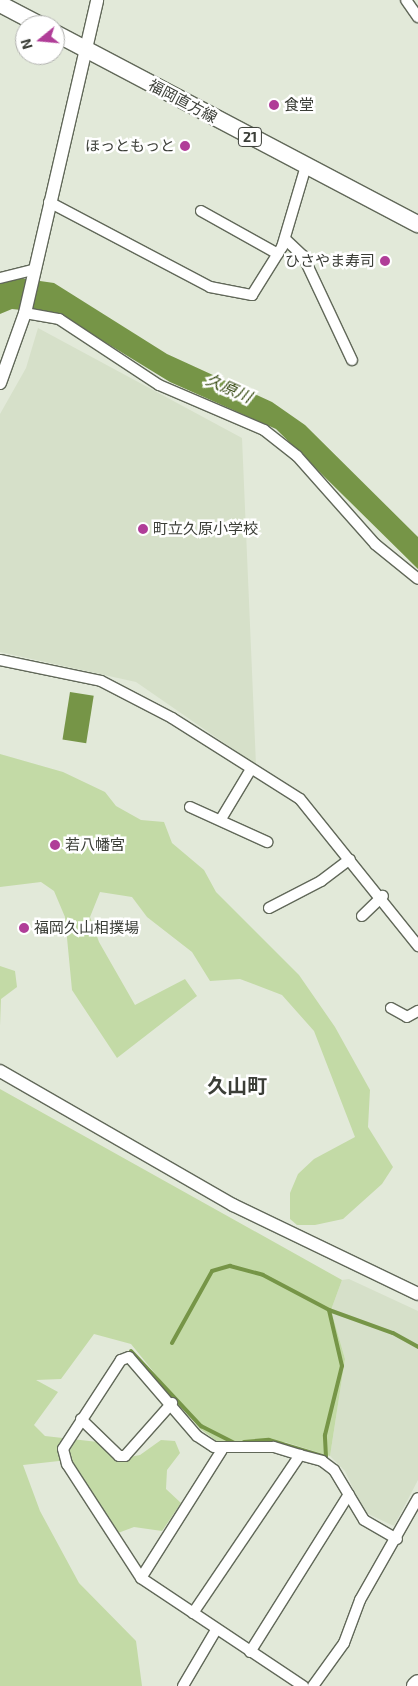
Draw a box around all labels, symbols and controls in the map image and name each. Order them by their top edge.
north arrow [15,15,65,65]
text: N [17,37,36,52]
street label: 福岡直方線 [146,75,220,127]
place label: 食堂 [284,96,314,114]
marker: 食堂 [268,99,280,111]
road number: 21 [238,125,262,148]
place label: ほっともっと [85,137,175,155]
marker: ほっともっと [179,140,191,152]
place label: ひさやま寿司 [285,252,375,270]
marker: ひさやま寿司 [379,255,391,267]
water label: 久原川 [203,369,255,407]
place label: 町立久原小学校 [153,520,258,538]
marker: 町立久原小学校 [137,523,149,535]
place label: 若八幡宮 [65,836,125,854]
marker: 若八幡宮 [49,839,61,851]
place label: 福岡久山相撲場 [34,919,139,937]
marker: 福岡久山相撲場 [18,922,30,934]
district label: 久山町 [207,1073,267,1097]

